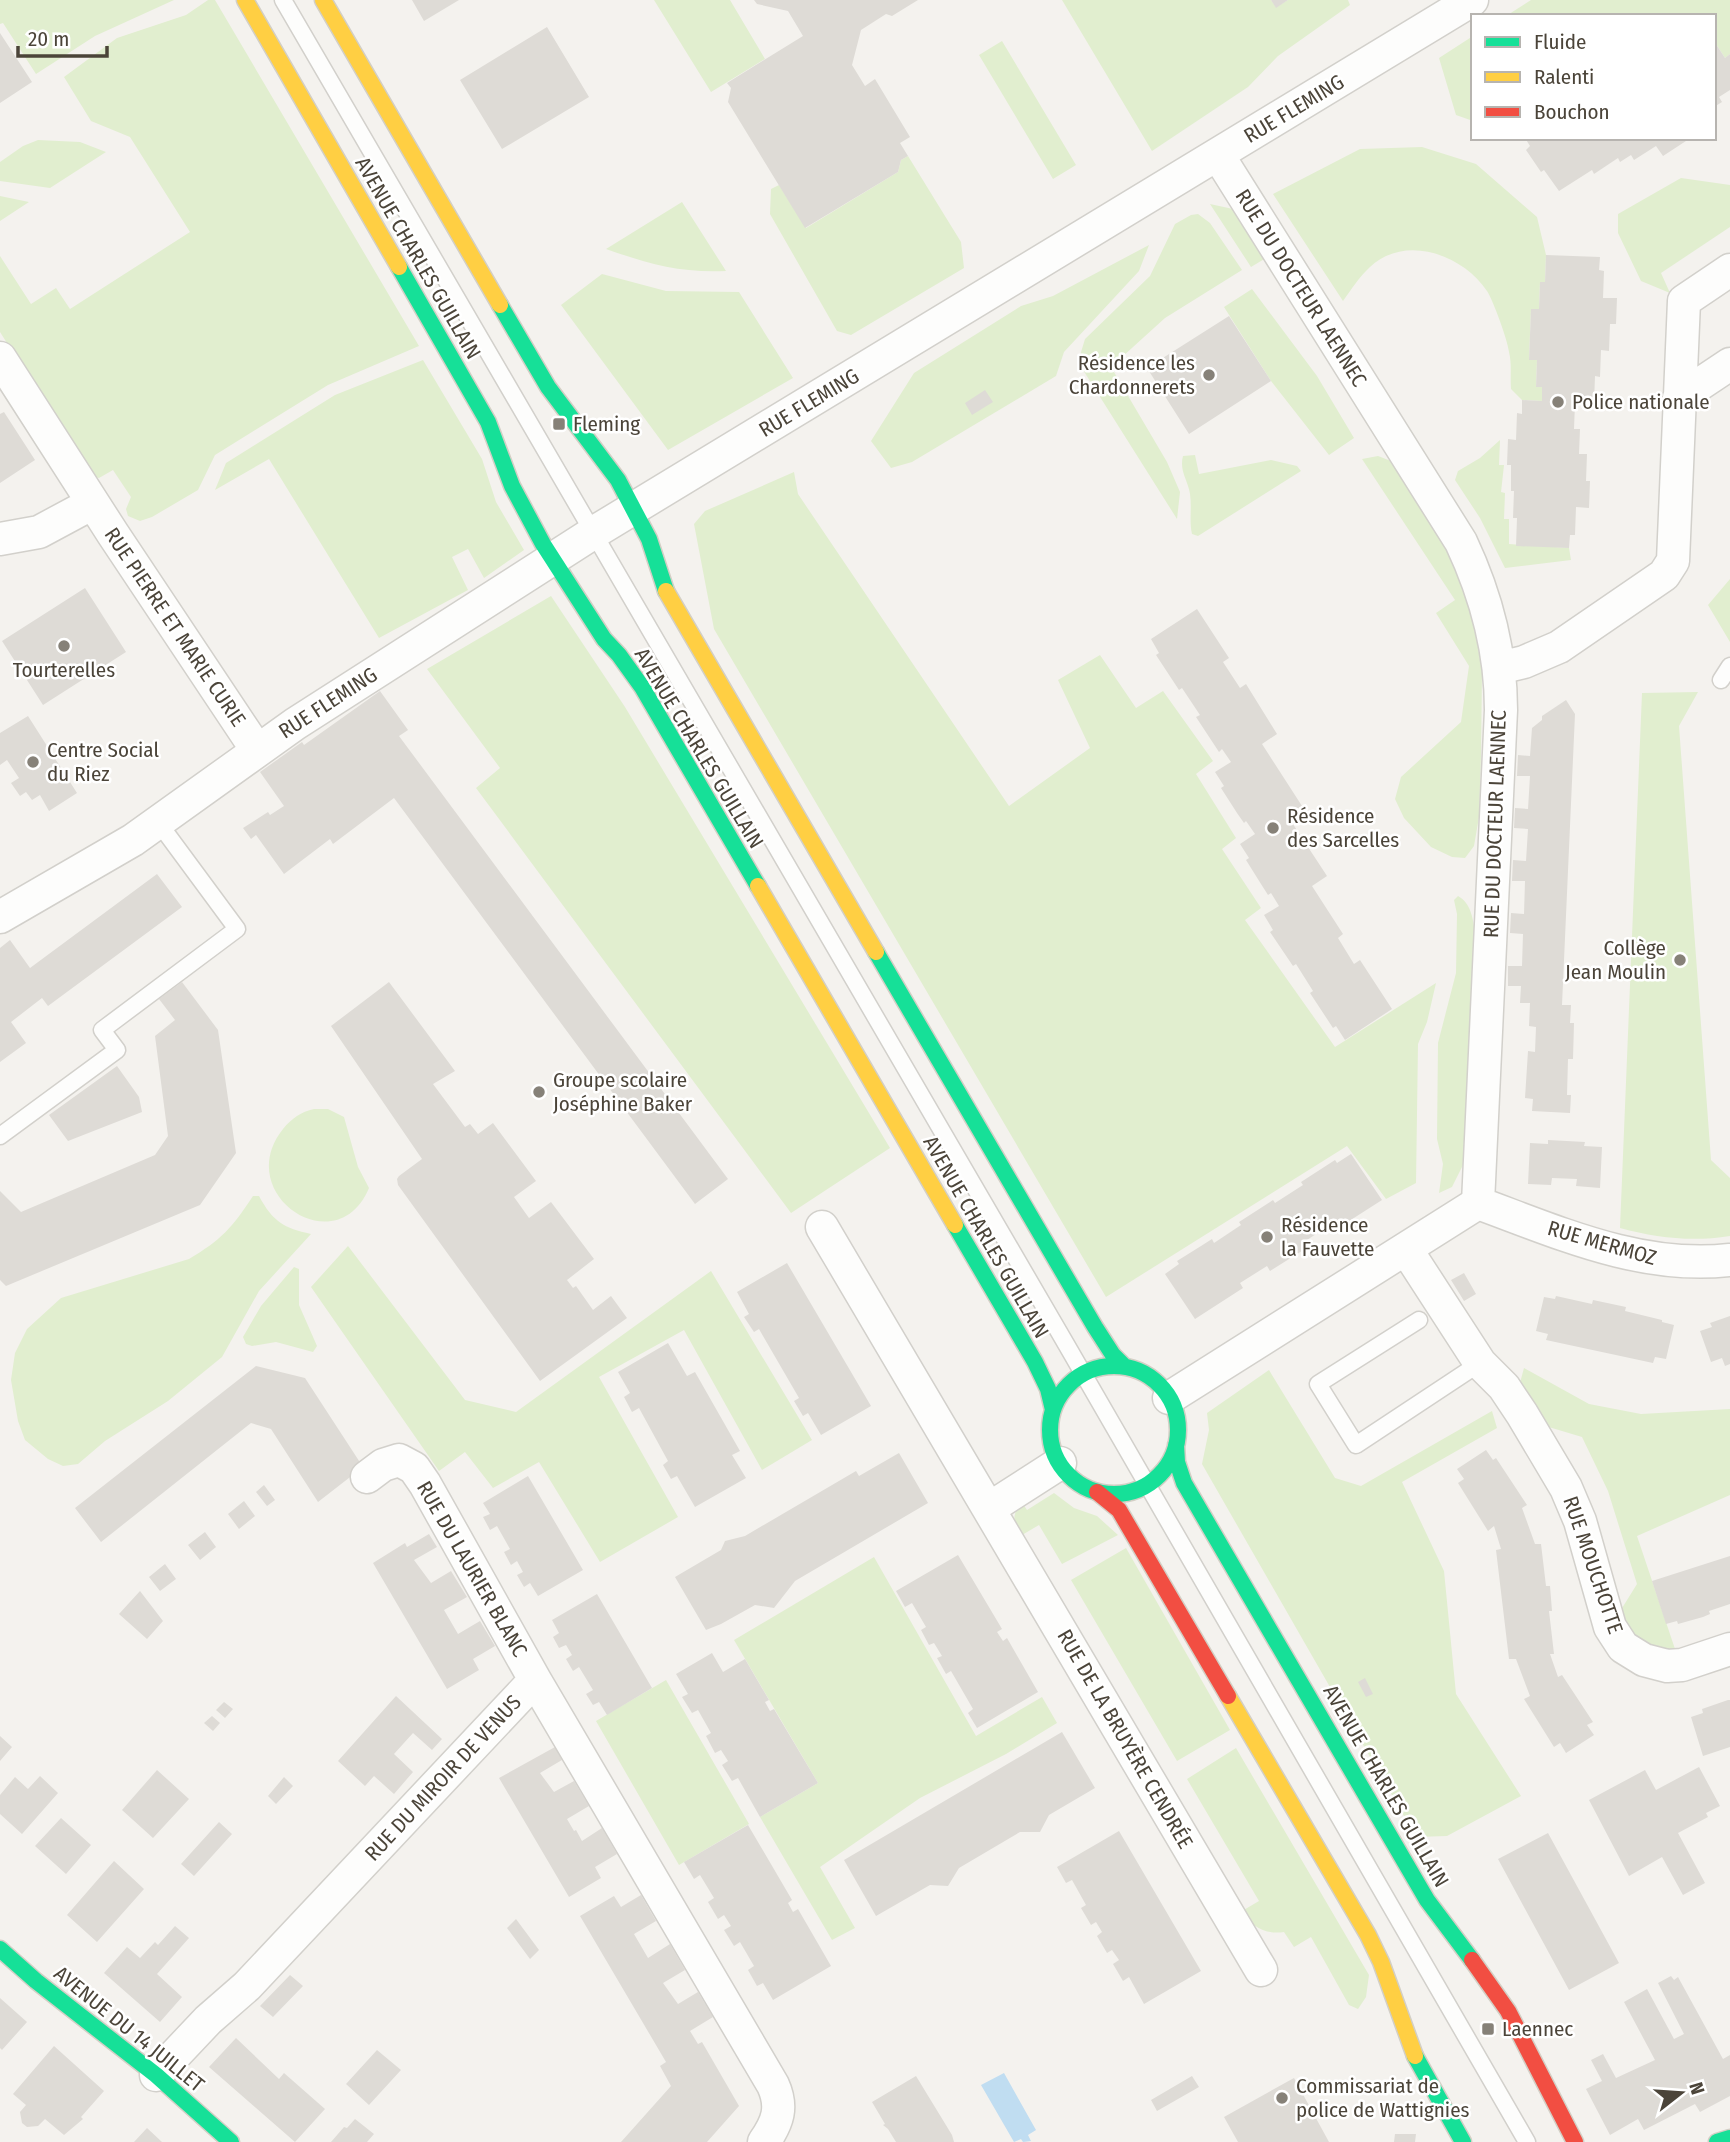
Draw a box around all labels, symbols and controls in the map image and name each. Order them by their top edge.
scale bar [18,14,107,58]
legend [1471,14,1716,140]
text: 20 m [28,26,69,52]
text: Fluide [1534,29,1586,55]
text: Ralenti [1534,64,1594,90]
street label: RUE FLEMING [1239,69,1349,149]
text: Bouchon [1534,99,1610,125]
street label: AVENUE CHARLES GUILLAIN [349,152,487,364]
street label: RUE DU DOCTEUR LAENNEC [1230,184,1373,392]
place label: Résidence les Chardonnerets [1069,350,1195,400]
street label: RUE FLEMING [754,363,864,443]
marker: Résidence les Chardonnerets [1201,367,1217,383]
place label: Police nationale [1572,389,1710,415]
marker: Police nationale [1550,394,1566,410]
place label: Fleming [573,411,640,437]
marker: Fleming [551,416,567,432]
street label: RUE PIERRE ET MARIE CURIE [99,523,251,731]
marker: Tourterelles [56,638,72,654]
street label: AVENUE CHARLES GUILLAIN [629,643,769,853]
place label: Tourterelles [13,657,115,683]
street label: RUE FLEMING [274,662,382,744]
street label: RUE DU DOCTEUR LAENNEC [1478,709,1512,938]
place label: Centre Social du Riez [47,737,159,787]
marker: Centre Social du Riez [25,754,41,770]
place label: Résidence des Sarcelles [1287,803,1399,853]
marker: Résidence des Sarcelles [1265,820,1281,836]
place label: Collège Jean Moulin [1565,935,1666,985]
marker: Collège Jean Moulin [1672,952,1688,968]
place label: Groupe scolaire Joséphine Baker [553,1067,693,1117]
marker: Groupe scolaire Joséphine Baker [531,1084,547,1100]
street label: AVENUE CHARLES GUILLAIN [917,1131,1055,1343]
place label: Résidence la Fauvette [1281,1212,1374,1262]
street label: RUE MERMOZ [1545,1215,1659,1271]
marker: Résidence la Fauvette [1259,1229,1275,1245]
street label: RUE DU LAURIER BLANC [411,1476,533,1662]
street label: RUE MOUCHOTTE [1557,1493,1629,1637]
street label: RUE DE LA BRUYÈRE CENDRÉE [1051,1625,1199,1853]
street label: AVENUE CHARLES GUILLAIN [1317,1680,1455,1892]
street label: RUE DU MIROIR DE VENUS [359,1690,527,1866]
street label: AVENUE DU 14 JUILLET [49,1960,210,2098]
place label: Laennec [1502,2016,1573,2042]
marker: Laennec [1480,2021,1496,2037]
north arrow [1646,2058,1716,2128]
place label: Commissariat de police de Wattignies [1296,2073,1470,2123]
text: N [1684,2079,1709,2097]
marker: Commissariat de police de Wattignies [1274,2090,1290,2106]

